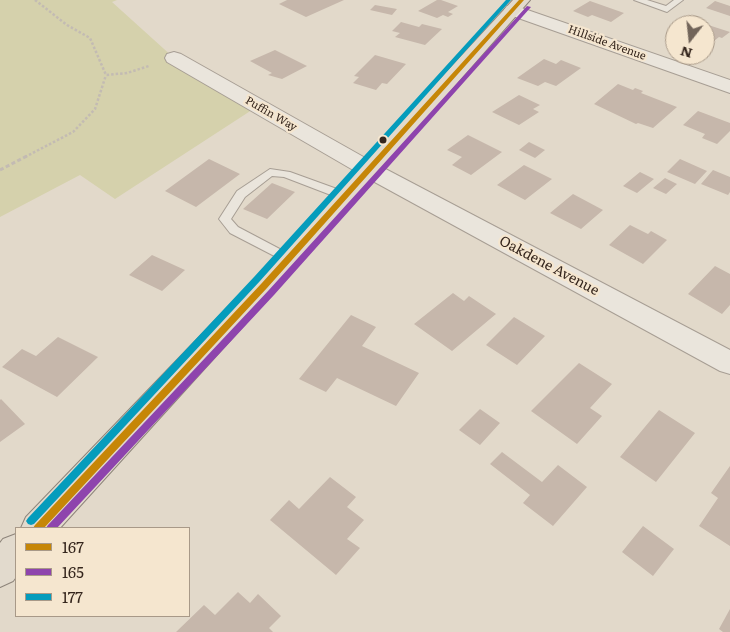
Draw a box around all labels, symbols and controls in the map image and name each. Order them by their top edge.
north arrow [665,15,715,65]
street label: Hillside Avenue [566,23,648,63]
text: N [678,42,695,65]
street label: Puffin Way [243,94,299,134]
unlabelled marker [378,135,388,145]
street label: Oakdene Avenue [496,233,602,299]
legend [15,527,190,617]
text: 167 [62,535,84,558]
text: 165 [62,560,84,583]
text: 177 [62,585,83,608]

